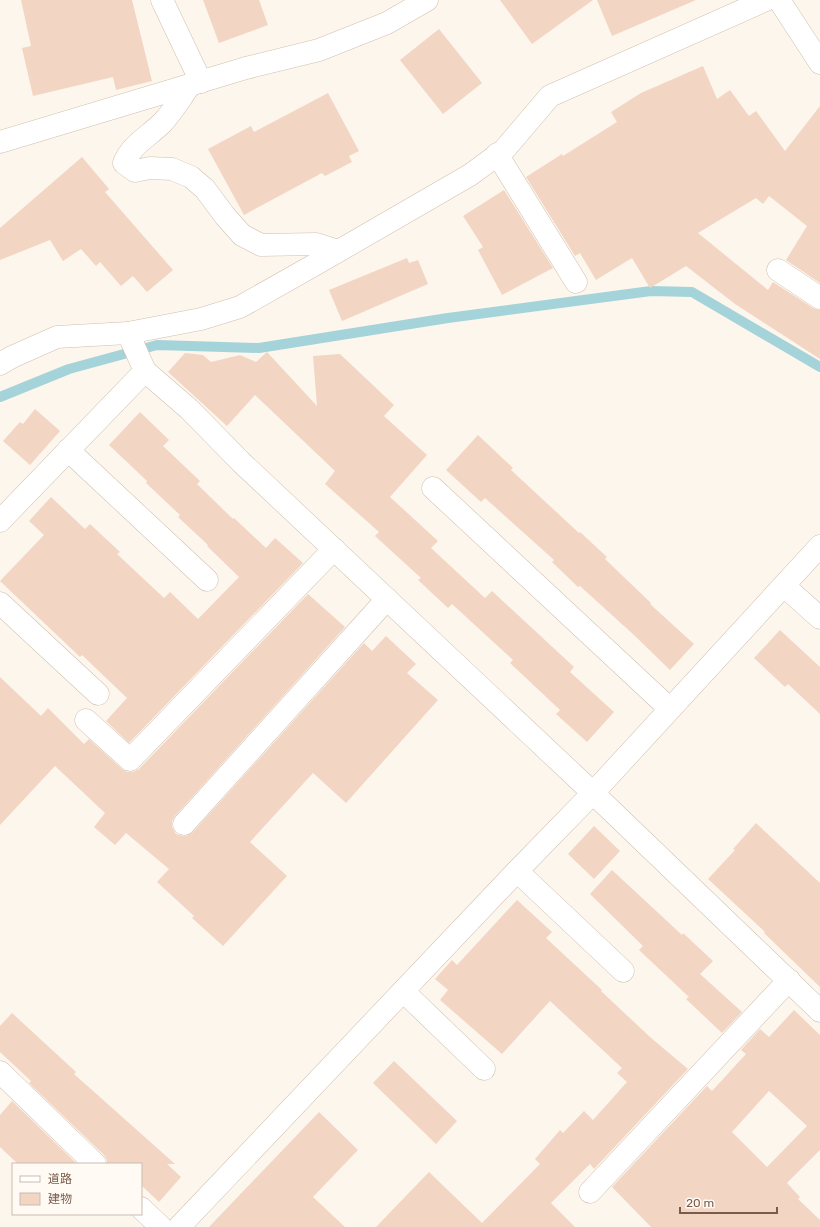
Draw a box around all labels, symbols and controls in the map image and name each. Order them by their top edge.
legend [12,1163,142,1215]
text: 道路 [48,1172,72,1186]
scale bar [680,1189,777,1215]
text: 建物 [48,1192,72,1206]
text: 20 m [686,1196,714,1210]

